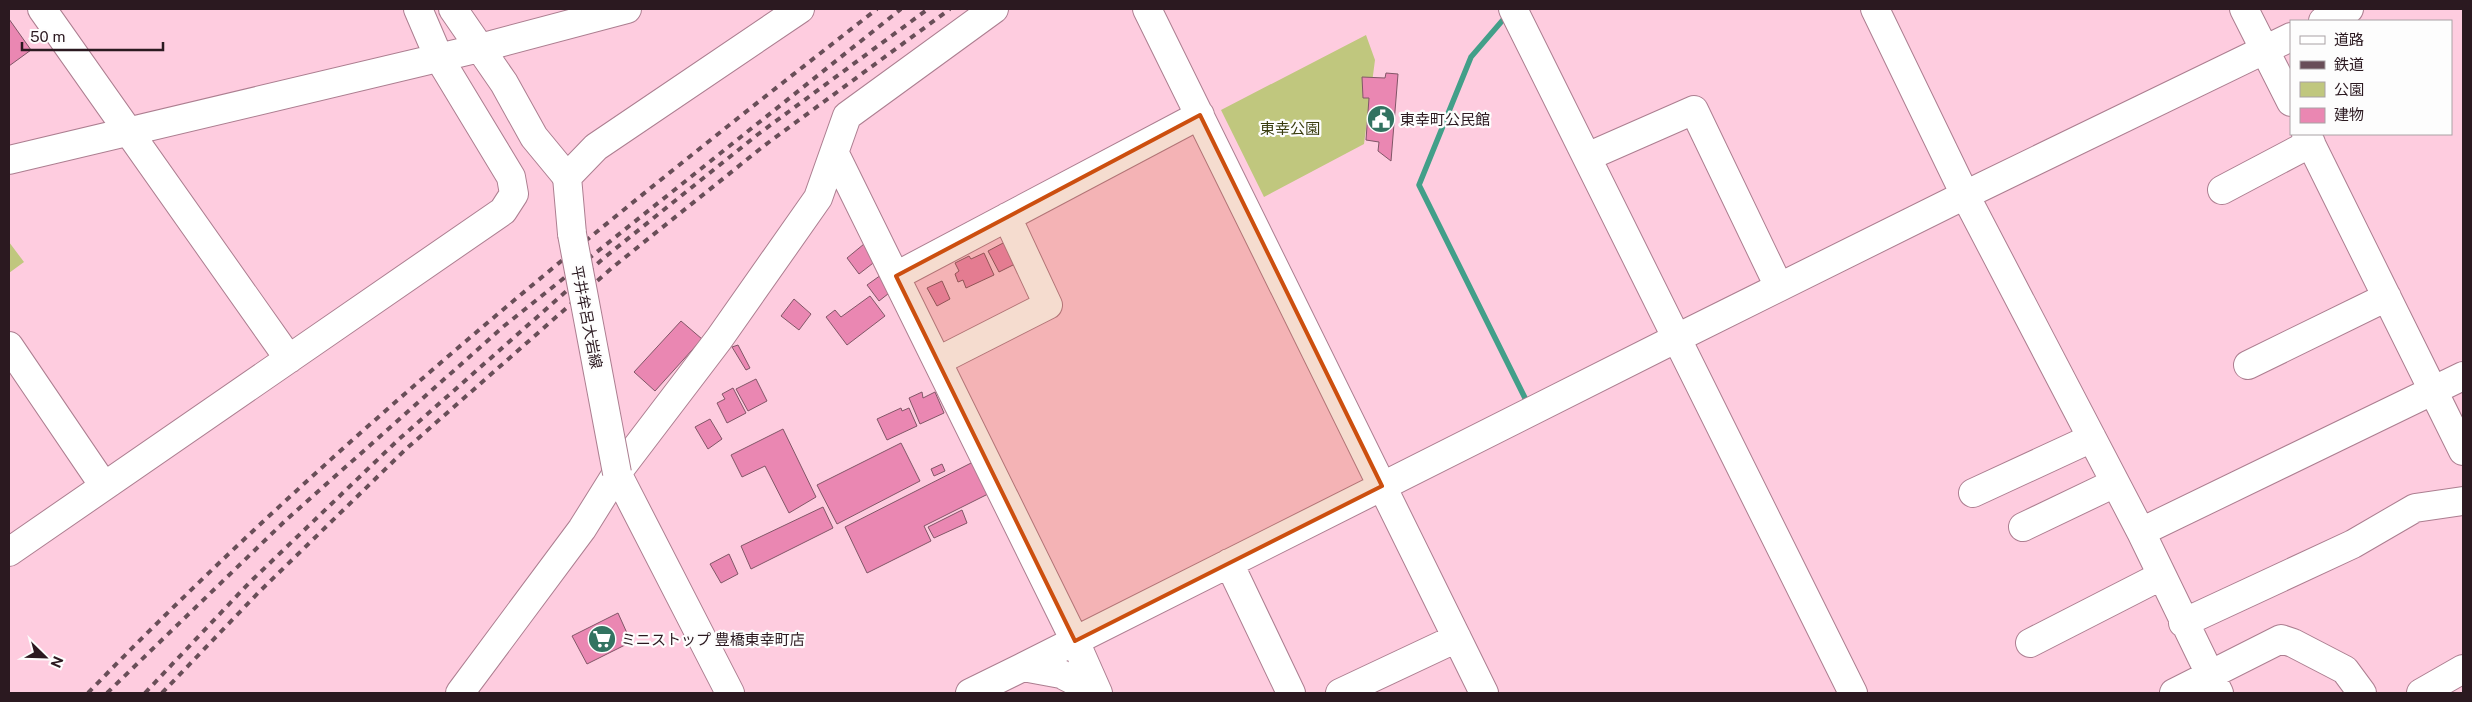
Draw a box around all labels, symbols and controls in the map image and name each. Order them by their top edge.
scale bar [22,20,164,52]
legend [2290,20,2452,135]
text: 50 m [30,28,65,45]
text: 道路 [2334,31,2364,48]
text: 鉄道 [2334,56,2364,73]
text: 公園 [2334,81,2364,98]
public building icon: 東幸町公民館 [1366,104,1396,134]
text: 建物 [2334,106,2364,123]
place label: 東幸町公民館 [1400,111,1490,128]
park label: 東幸公園 [1260,120,1320,137]
street label: 平井牟呂大岩線 [569,264,605,370]
supermarket icon: ミニストップ 豊橋東幸町店 [587,624,617,654]
place label: ミニストップ 豊橋東幸町店 [621,631,805,648]
north arrow [20,632,70,682]
text: N [47,654,66,670]

